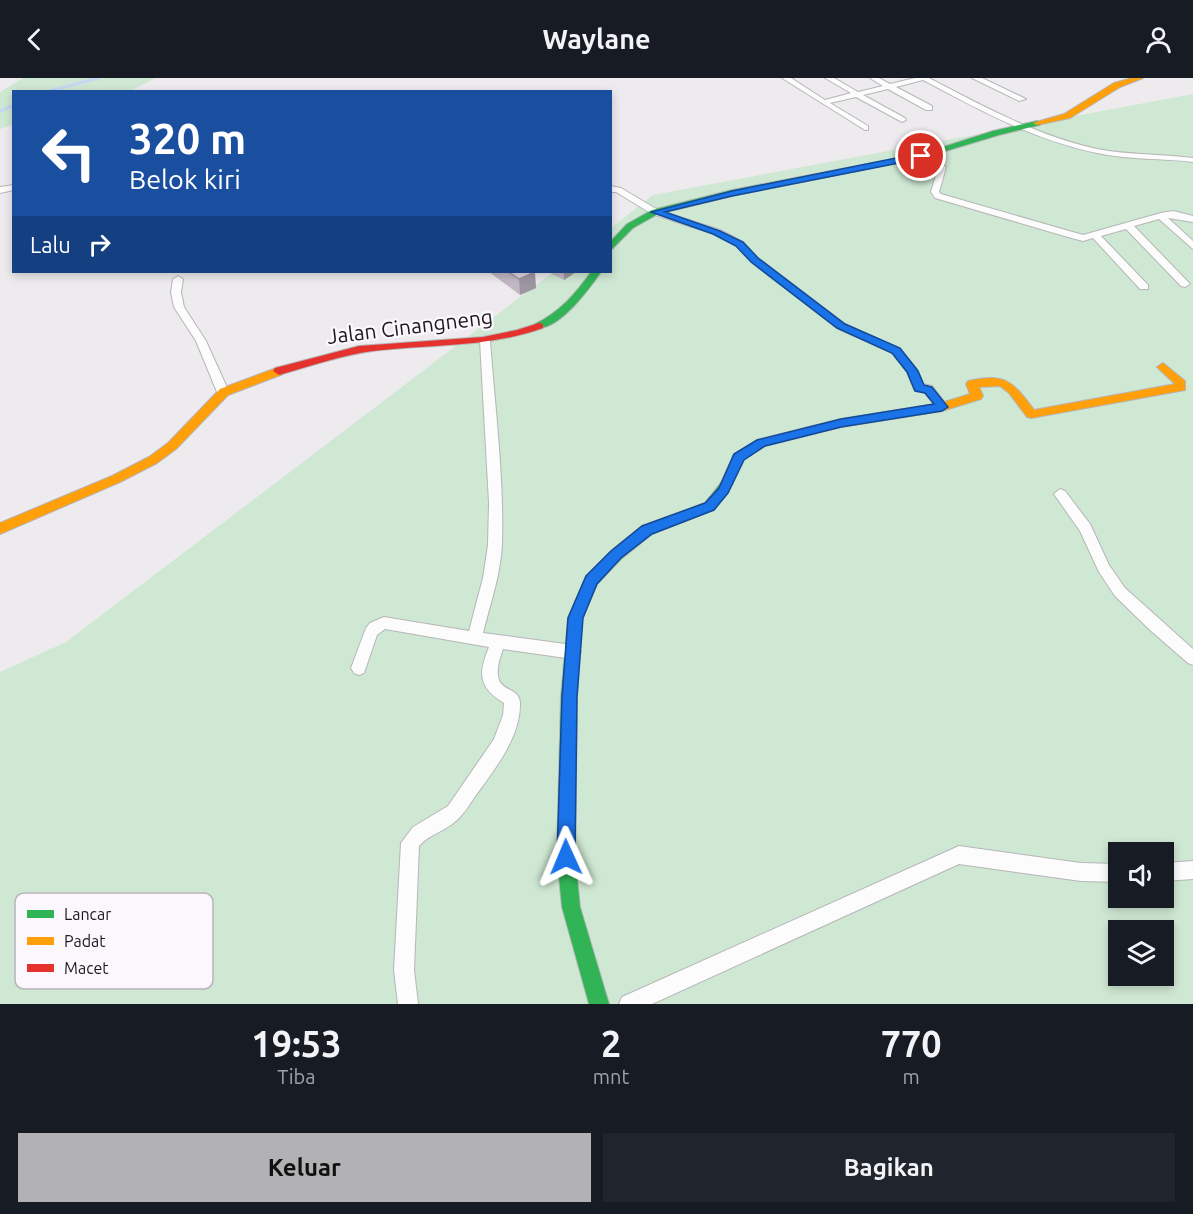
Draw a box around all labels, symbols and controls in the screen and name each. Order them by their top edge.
icon: back [18,23,51,56]
icon: person [1142,23,1175,56]
text: Waylane [543,24,650,54]
icon: left [30,114,108,192]
text: 320 m [129,115,246,162]
pin [895,130,946,181]
icon: arrive [904,139,937,172]
text: Belok kiri [129,164,241,194]
icon: right [83,228,116,261]
text: Lalu [30,232,71,257]
street label: Jalan Cinangneng [326,304,494,348]
position arrow [534,825,598,889]
map controls [1108,842,1174,986]
button: sound [1108,842,1174,908]
legend [15,893,213,989]
text: Lancar [64,905,111,923]
button: layers [1108,920,1174,986]
text: Padat [64,932,106,950]
text: Macet [64,959,109,977]
text: 19:53 [251,1023,341,1064]
text: 2 [601,1023,621,1064]
text: 770 [881,1023,942,1064]
text: Tiba [277,1065,316,1088]
text: mnt [593,1065,629,1088]
text: m [903,1065,920,1088]
button: Keluar [18,1133,591,1202]
button: Bagikan [603,1133,1175,1202]

